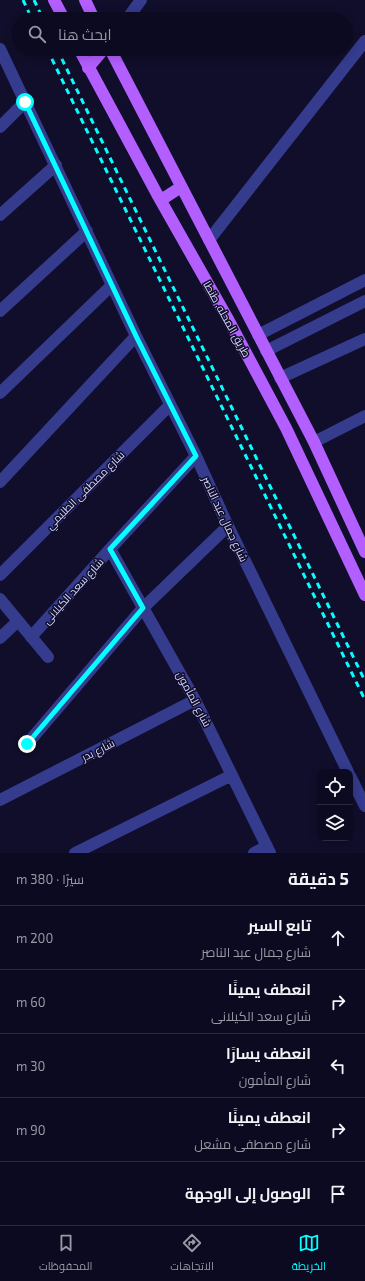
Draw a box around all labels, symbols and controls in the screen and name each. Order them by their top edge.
search box [12,12,353,56]
icon: search [26,23,48,45]
text: ابحث هنا [58,25,111,43]
route start [16,93,34,111]
street label: طريق المحله, طنطا [200,278,254,360]
street label: شارع مصطفى الطليمي [43,448,129,534]
street label: شارع جمال عبد الناصر [198,473,251,564]
street label: شارع سعد الكيلانى [39,555,107,628]
street label: شارع المأمون [173,669,215,730]
route end [18,735,36,753]
street label: شارع بدر [78,736,117,766]
map controls [317,769,353,841]
button: locate [317,769,353,805]
button: layers [317,805,353,841]
text: 5 دقيقة [288,868,349,888]
text: سيرًا · 380 m [16,871,84,887]
text: تابع السير [248,916,311,934]
icon: ahead [327,927,349,949]
text: 200 m [16,930,53,946]
text: شارع جمال عبد الناصر [201,944,311,960]
text: انعطف يمينًا [228,980,311,998]
icon: right [327,991,349,1013]
text: 60 m [16,994,46,1010]
text: شارع سعد الكيلانى [211,1008,311,1024]
text: انعطف يسارًا [226,1044,311,1062]
icon: left [327,1055,349,1077]
text: 30 m [16,1058,45,1074]
text: شارع المأمون [239,1072,311,1088]
text: انعطف يمينًا [228,1108,311,1126]
icon: right [327,1119,349,1141]
text: 90 m [16,1122,46,1138]
text: شارع مصطفى مشعل [194,1136,311,1152]
icon: arrive [327,1183,349,1205]
text: الوصول إلى الوجهة [185,1184,311,1202]
tab: المحفوظات [39,1232,92,1276]
tab: الاتجاهات [170,1232,214,1276]
tab: الخريطة [292,1232,326,1276]

